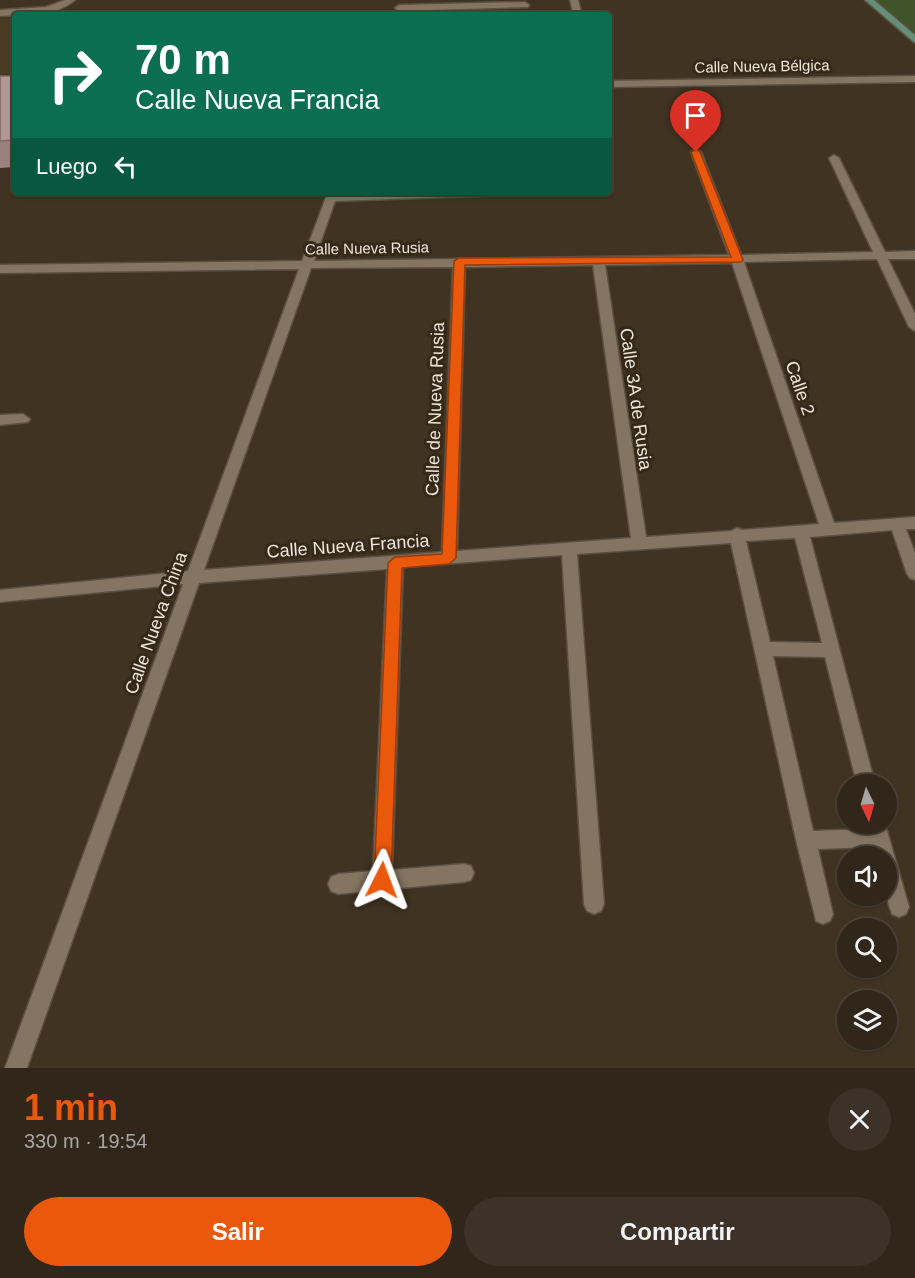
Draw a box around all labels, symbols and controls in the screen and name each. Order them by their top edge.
icon: right [36,36,114,114]
text: 70 m [135,36,231,83]
street label: Calle Nueva Bélgica [694,56,830,76]
text: Calle Nueva Francia [135,85,380,115]
pin [670,90,721,152]
icon: arrive [679,99,712,132]
icon: left [109,150,142,183]
text: Luego [36,154,97,179]
street label: Calle Nueva Rusia [305,238,430,258]
street label: Calle de Nueva Rusia [422,321,448,496]
street label: Calle 3A de Rusia [616,327,656,472]
street label: Calle 2 [781,358,819,418]
street label: Calle Nueva Francia [266,530,431,562]
street label: Calle Nueva China [121,548,191,697]
north arrow [837,774,897,834]
map controls [837,774,897,1050]
button: sound [837,846,897,906]
position arrow [350,848,414,912]
button: search [837,918,897,978]
button: layers [837,990,897,1050]
text: 1 min [24,1087,118,1128]
button: close [828,1088,891,1151]
text: 330 m · 19:54 [24,1130,147,1152]
button: Salir [24,1197,452,1266]
button: Compartir [464,1197,891,1266]

